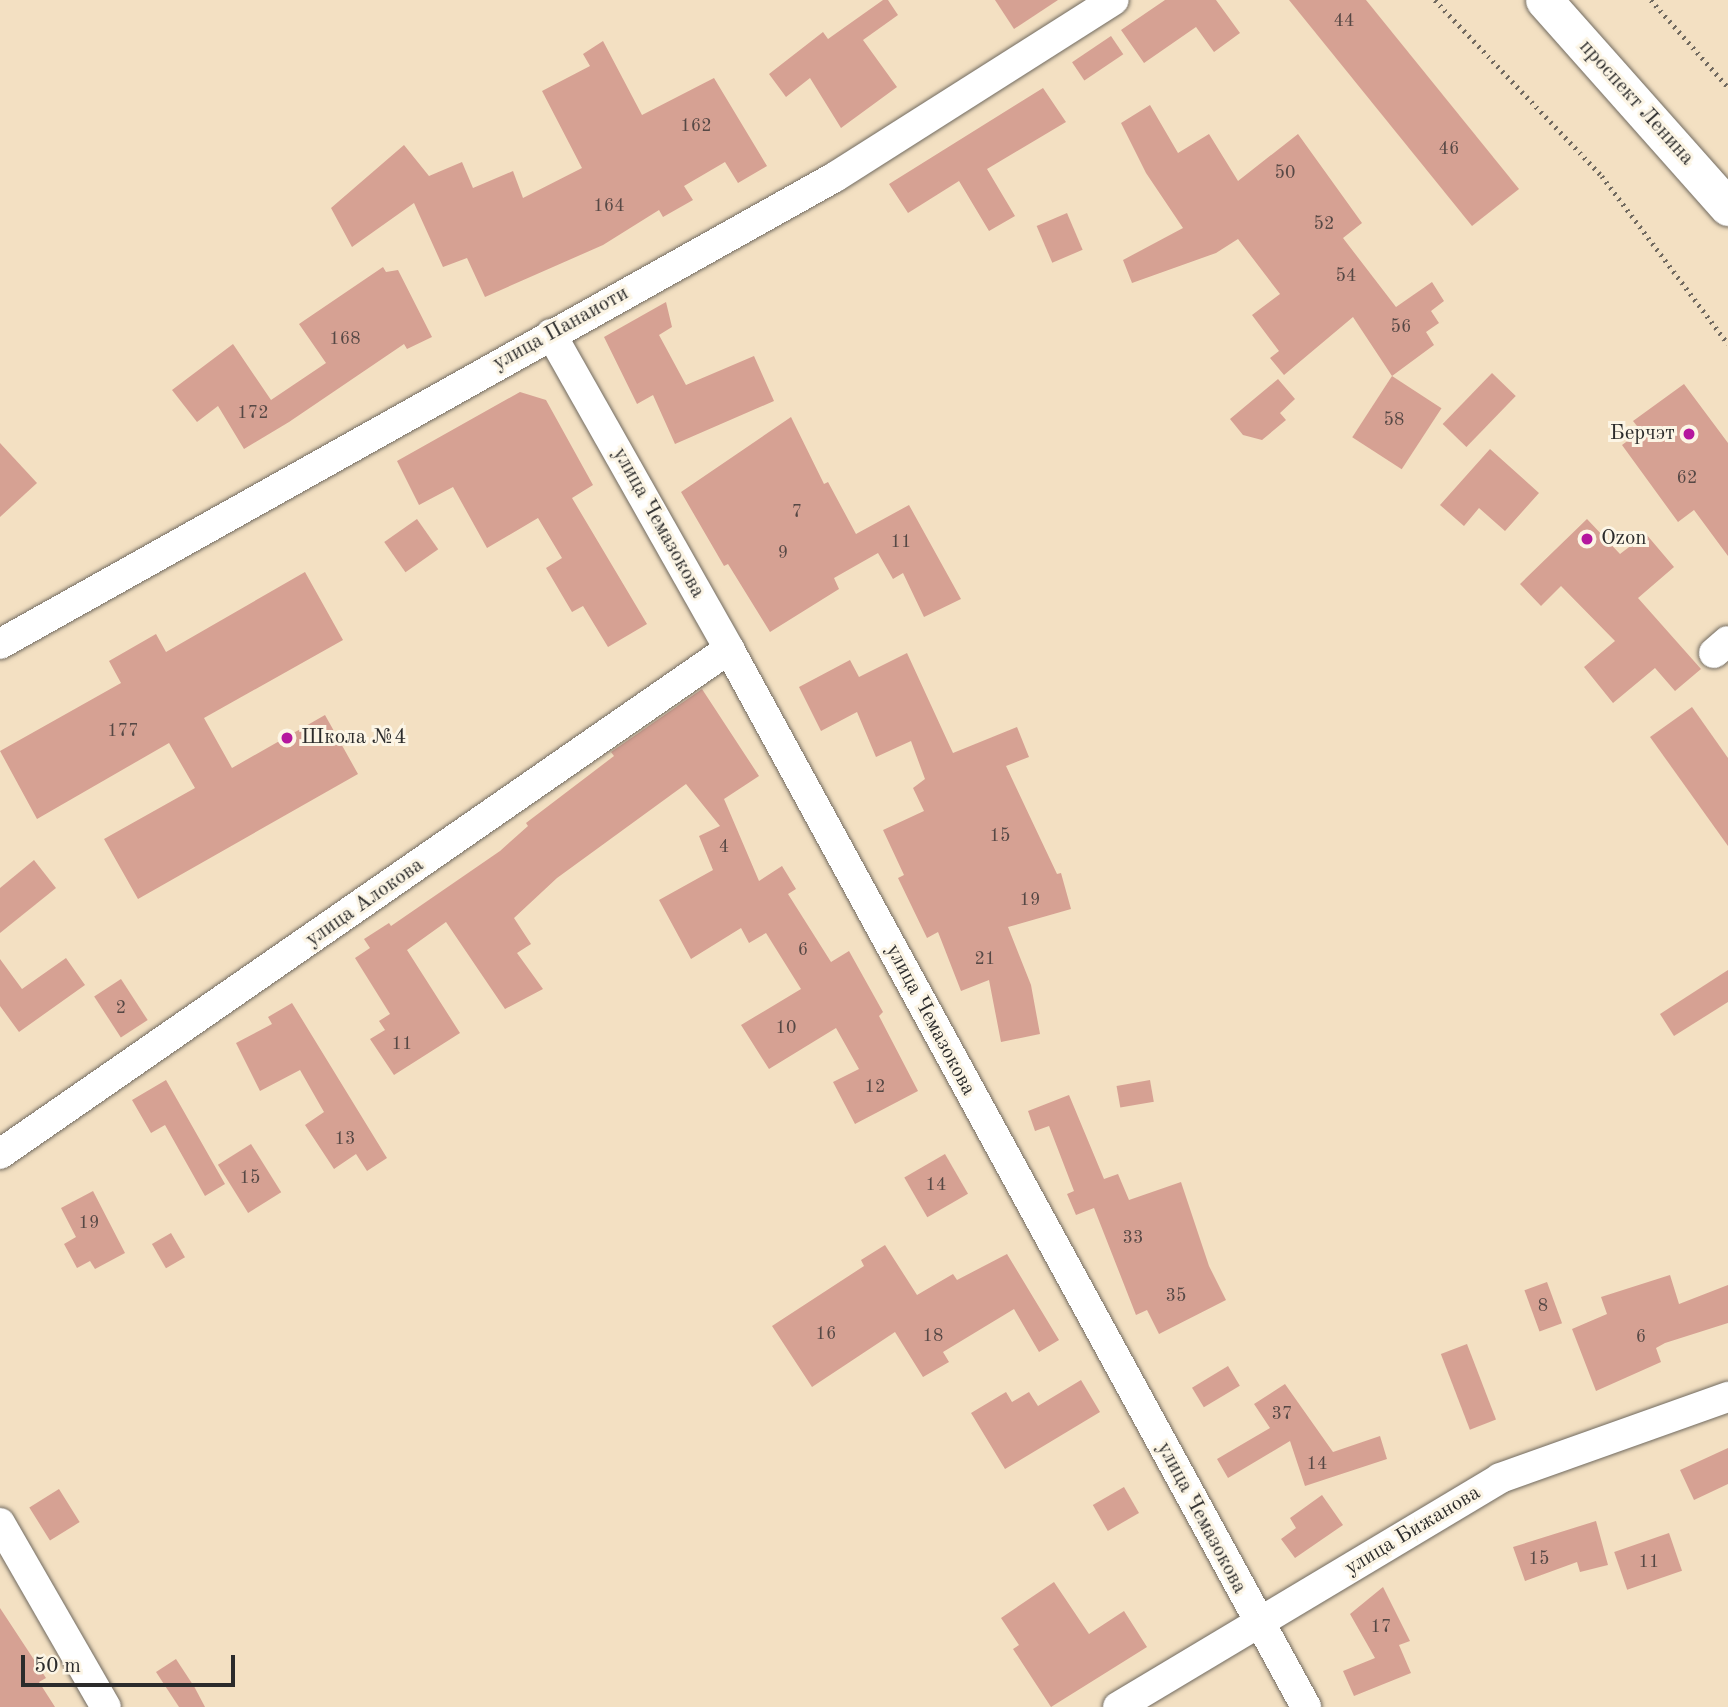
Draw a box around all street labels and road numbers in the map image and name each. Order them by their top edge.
street label: проспект Ленина [1573,35,1699,171]
street label: улица Панаиоти [489,281,633,377]
street label: улица Чемазокова [606,443,710,603]
street label: улица Алокова [301,853,429,953]
street label: улица Чемазокова [879,940,981,1100]
street label: улица Чемазокова [1150,1438,1252,1598]
street label: улица Бижанова [1341,1481,1485,1581]

